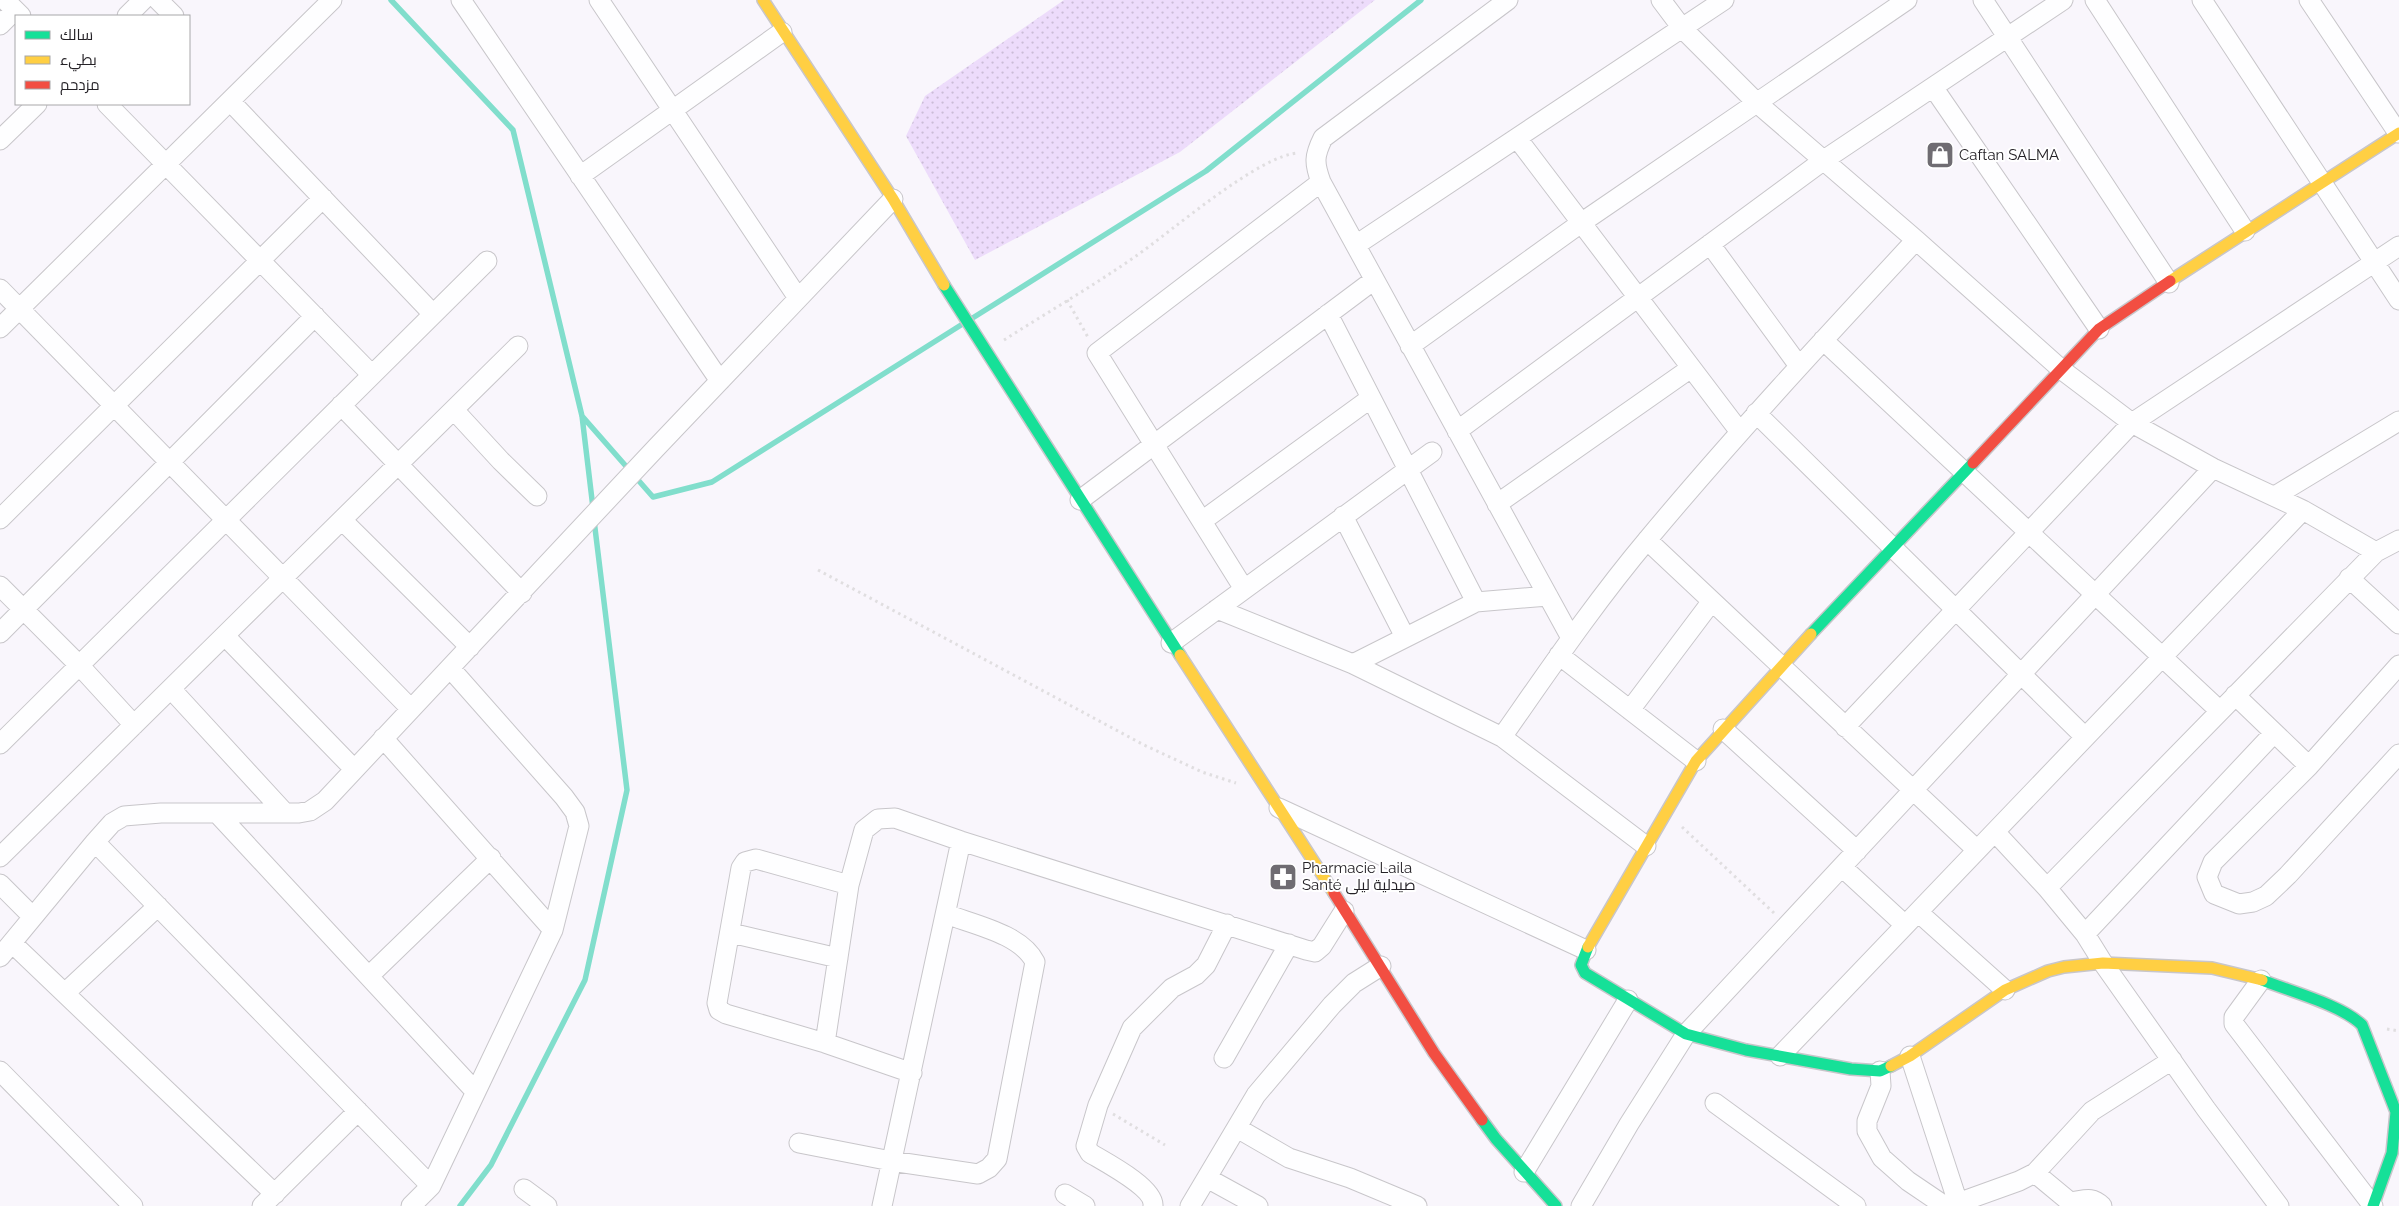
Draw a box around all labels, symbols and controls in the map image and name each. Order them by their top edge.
legend [15,15,190,105]
text: سالك [60,26,93,44]
text: بطيء [60,51,97,72]
text: مزدحم [60,76,100,95]
shop icon: Caftan SALMA [1925,140,1955,170]
place label: Caftan SALMA [1959,146,2059,164]
place label: Pharmacie Laila Santé صيدلية ليلى [1302,859,1416,895]
pharmacy icon: Pharmacie Laila Santé صيدلية ليلى [1268,862,1298,892]

